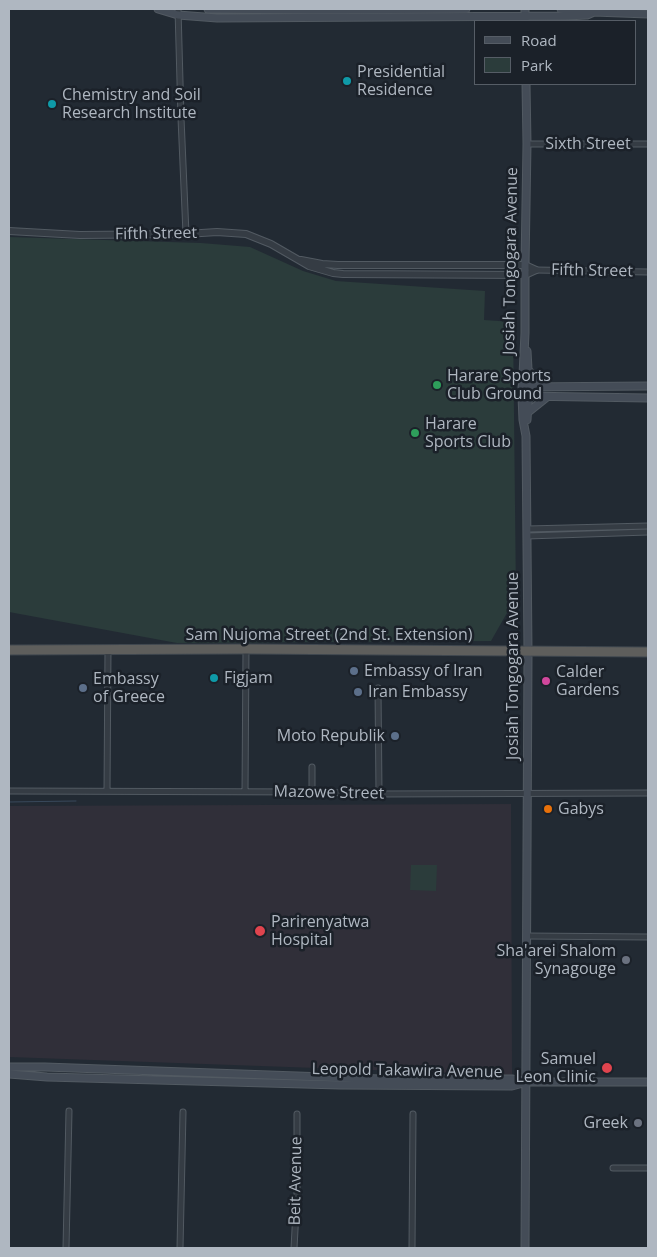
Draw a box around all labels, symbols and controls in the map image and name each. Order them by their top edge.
legend [474,20,637,85]
text: Road [521,30,557,50]
text: Park [521,55,552,75]
place label: Presidential Residence [357,62,445,100]
marker: Presidential Residence [341,75,353,87]
place label: Chemistry and Soil Research Institute [62,85,201,123]
marker: Chemistry and Soil Research Institute [46,98,58,110]
street label: Sixth Street [545,134,631,154]
street label: Josiah Tongogara Avenue [500,167,522,355]
street label: Fifth Street [115,224,197,244]
street label: Fifth Street [551,261,633,281]
place label: Harare Sports Club Ground [447,366,551,404]
marker: Harare Sports Club Ground [431,379,443,391]
place label: Harare Sports Club [425,414,511,452]
marker: Harare Sports Club [409,427,421,439]
street label: Josiah Tongogara Avenue [503,572,523,760]
street label: Sam Nujoma Street (2nd St. Extension) [186,625,472,645]
place label: Embassy of Iran [364,661,483,681]
place label: Calder Gardens [556,662,619,700]
marker: Embassy of Iran [348,665,360,677]
place label: Figjam [224,668,273,688]
place label: Embassy of Greece [93,669,165,707]
marker: Figjam [208,672,220,684]
marker: Calder Gardens [540,675,552,687]
marker: Embassy of Greece [77,682,89,694]
place label: Iran Embassy [368,682,468,702]
marker: Iran Embassy [352,686,364,698]
place label: Moto Republik [277,726,385,746]
marker: Moto Republik [389,730,401,742]
street label: Mazowe Street [274,782,384,804]
place label: Gabys [558,799,604,819]
marker: Gabys [542,803,554,815]
place label: Parirenyatwa Hospital [271,912,369,950]
marker: Parirenyatwa Hospital [253,924,267,938]
place label: Sha'arei Shalom Synagouge [496,941,616,979]
marker: Sha'arei Shalom Synagouge [620,954,632,966]
place label: Samuel Leon Clinic [515,1049,596,1087]
street label: Leopold Takawira Avenue [311,1060,503,1082]
marker: Samuel Leon Clinic [600,1061,614,1075]
place label: Greek [583,1113,628,1133]
marker: Greek [632,1117,644,1129]
street label: Beit Avenue [286,1136,306,1226]

